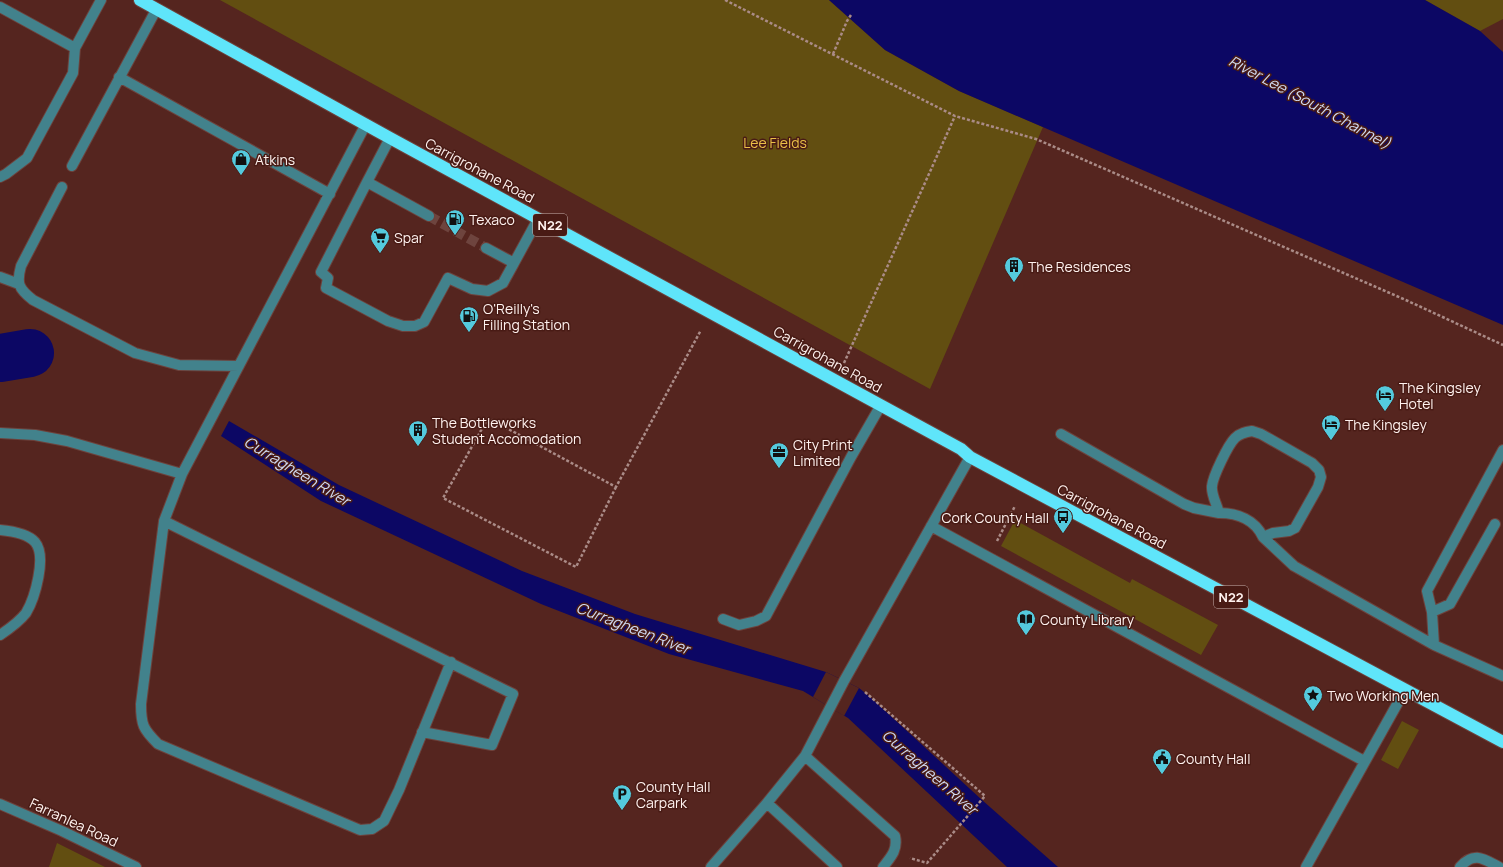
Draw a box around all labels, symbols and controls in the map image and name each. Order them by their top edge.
water label: River Lee (South Channel) [1225,50,1395,154]
street label: Carrigrohane Road [422,133,538,207]
park label: Lee Fields [743,133,807,152]
shop icon: Atkins [230,148,252,176]
place label: Atkins [255,150,295,169]
fuel station icon: Texaco [444,208,466,236]
place label: Texaco [469,210,515,229]
road number: N22 [533,214,567,236]
supermarket icon: Spar [369,226,391,254]
place label: Spar [394,228,424,247]
building icon: The Residences [1003,255,1025,283]
place label: The Residences [1028,257,1131,276]
place label: O'Reilly's Filling Station [483,299,570,334]
fuel station icon: O'Reilly's Filling Station [458,305,480,333]
street label: Carrigrohane Road [770,321,886,397]
place label: The Kingsley Hotel [1399,378,1481,413]
hotel icon: The Kingsley Hotel [1374,384,1396,412]
place label: The Bottleworks Student Accomodation [432,413,581,448]
hotel icon: The Kingsley [1320,413,1342,441]
place label: The Kingsley [1345,415,1427,434]
building icon: The Bottleworks Student Accomodation [407,419,429,447]
water label: Curragheen River [240,431,356,512]
place label: City Print Limited [793,435,853,470]
office icon: City Print Limited [768,441,790,469]
street label: Carrigrohane Road [1054,479,1170,553]
bus stop icon: Cork County Hall [1052,506,1074,534]
place label: Cork County Hall [942,508,1049,527]
road number: N22 [1214,586,1248,608]
water label: Curragheen River [573,597,695,660]
library icon: County Library [1015,608,1037,636]
place label: County Library [1040,610,1135,629]
place icon: Two Working Men [1302,684,1324,712]
place label: Two Working Men [1327,686,1439,705]
water label: Curragheen River [878,725,984,821]
public building icon: County Hall [1151,747,1173,775]
place label: County Hall [1176,749,1250,768]
place label: County Hall Carpark [636,777,710,812]
parking icon: County Hall Carpark [611,783,633,811]
street label: Farranlea Road [27,793,121,851]

